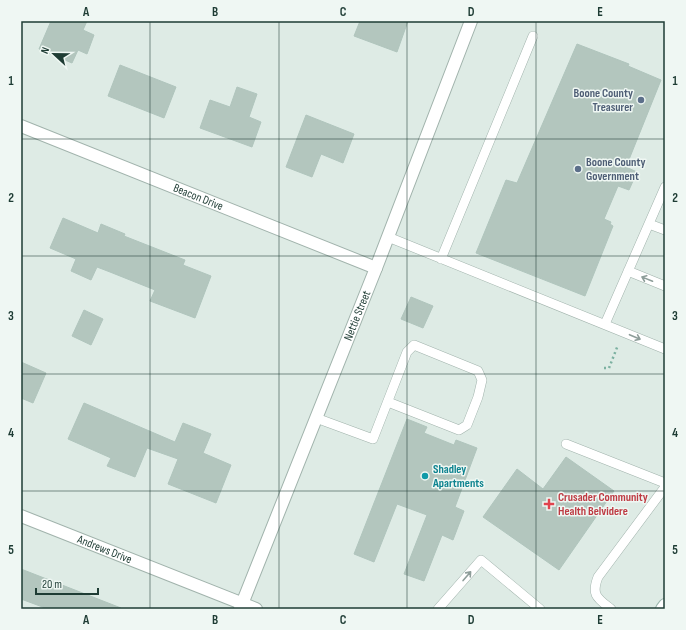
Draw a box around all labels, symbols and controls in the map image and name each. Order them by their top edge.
text: A [82,4,90,20]
text: B [212,4,218,20]
text: C [340,4,347,20]
text: D [468,4,475,20]
text: E [597,4,603,20]
north arrow [34,34,74,74]
text: N [38,45,52,56]
text: 1 [8,73,14,89]
text: 1 [672,73,678,89]
place label: Boone County Treasurer [573,86,633,115]
marker: Boone County Treasurer [636,95,646,105]
place label: Boone County Government [586,155,646,184]
marker: Boone County Government [573,164,583,174]
street label: Beacon Drive [171,180,226,214]
text: 2 [8,190,14,206]
text: 2 [672,190,678,206]
one-way arrow [641,274,653,282]
street label: Nettie Street [340,288,374,343]
text: 3 [8,308,14,324]
text: 3 [672,308,678,324]
one-way arrow [628,334,640,341]
text: 4 [8,425,14,441]
text: 4 [672,425,678,441]
place label: Shadley Apartments [432,462,484,491]
marker: Shadley Apartments [420,471,430,481]
place label: Crusader Community Health Belvidere [558,490,648,519]
marker: Crusader Community Health Belvidere [543,498,555,510]
street label: Andrews Drive [74,531,134,567]
text: 5 [8,542,14,558]
text: 5 [672,542,678,558]
scale bar [36,570,98,596]
one-way arrow [462,572,471,582]
text: 20 m [42,577,62,592]
text: A [82,612,90,628]
text: B [212,612,218,628]
text: C [340,612,347,628]
text: D [468,612,475,628]
text: E [597,612,603,628]

